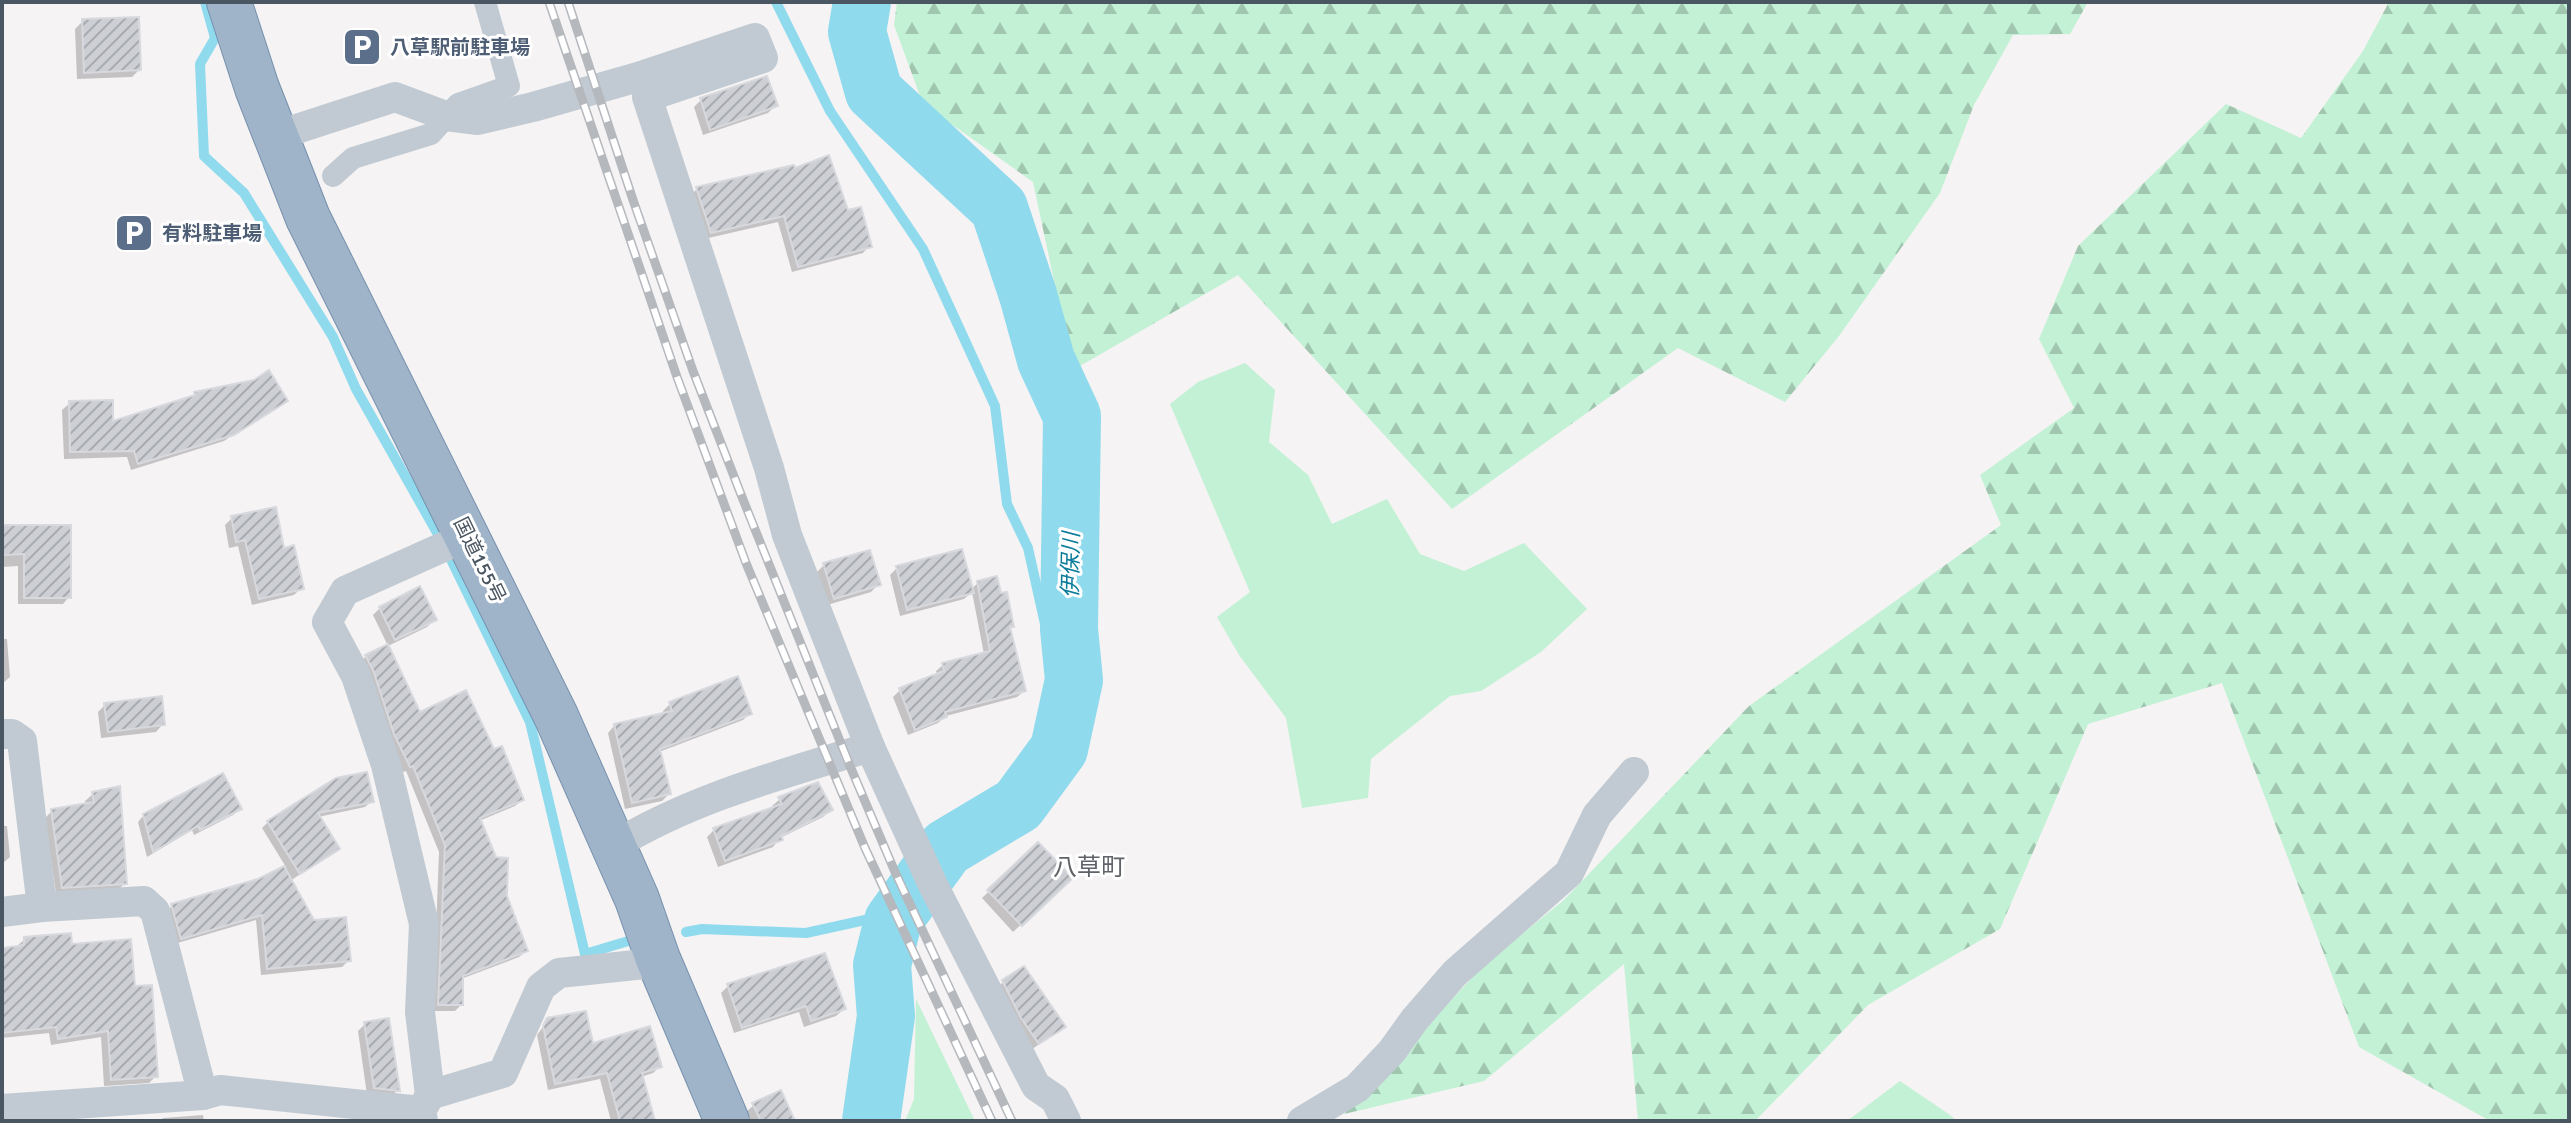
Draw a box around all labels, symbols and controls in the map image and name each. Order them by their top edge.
parking icon: 八草駅前駐車場 [341,26,383,68]
place label: 八草駅前駐車場 [390,35,530,60]
parking icon: 有料駐車場 [113,212,155,254]
place label: 有料駐車場 [162,221,262,246]
street label: 国道155号 [448,513,511,607]
water label: 伊保川 [1056,530,1085,598]
district label: 八草町 [1053,852,1125,882]

